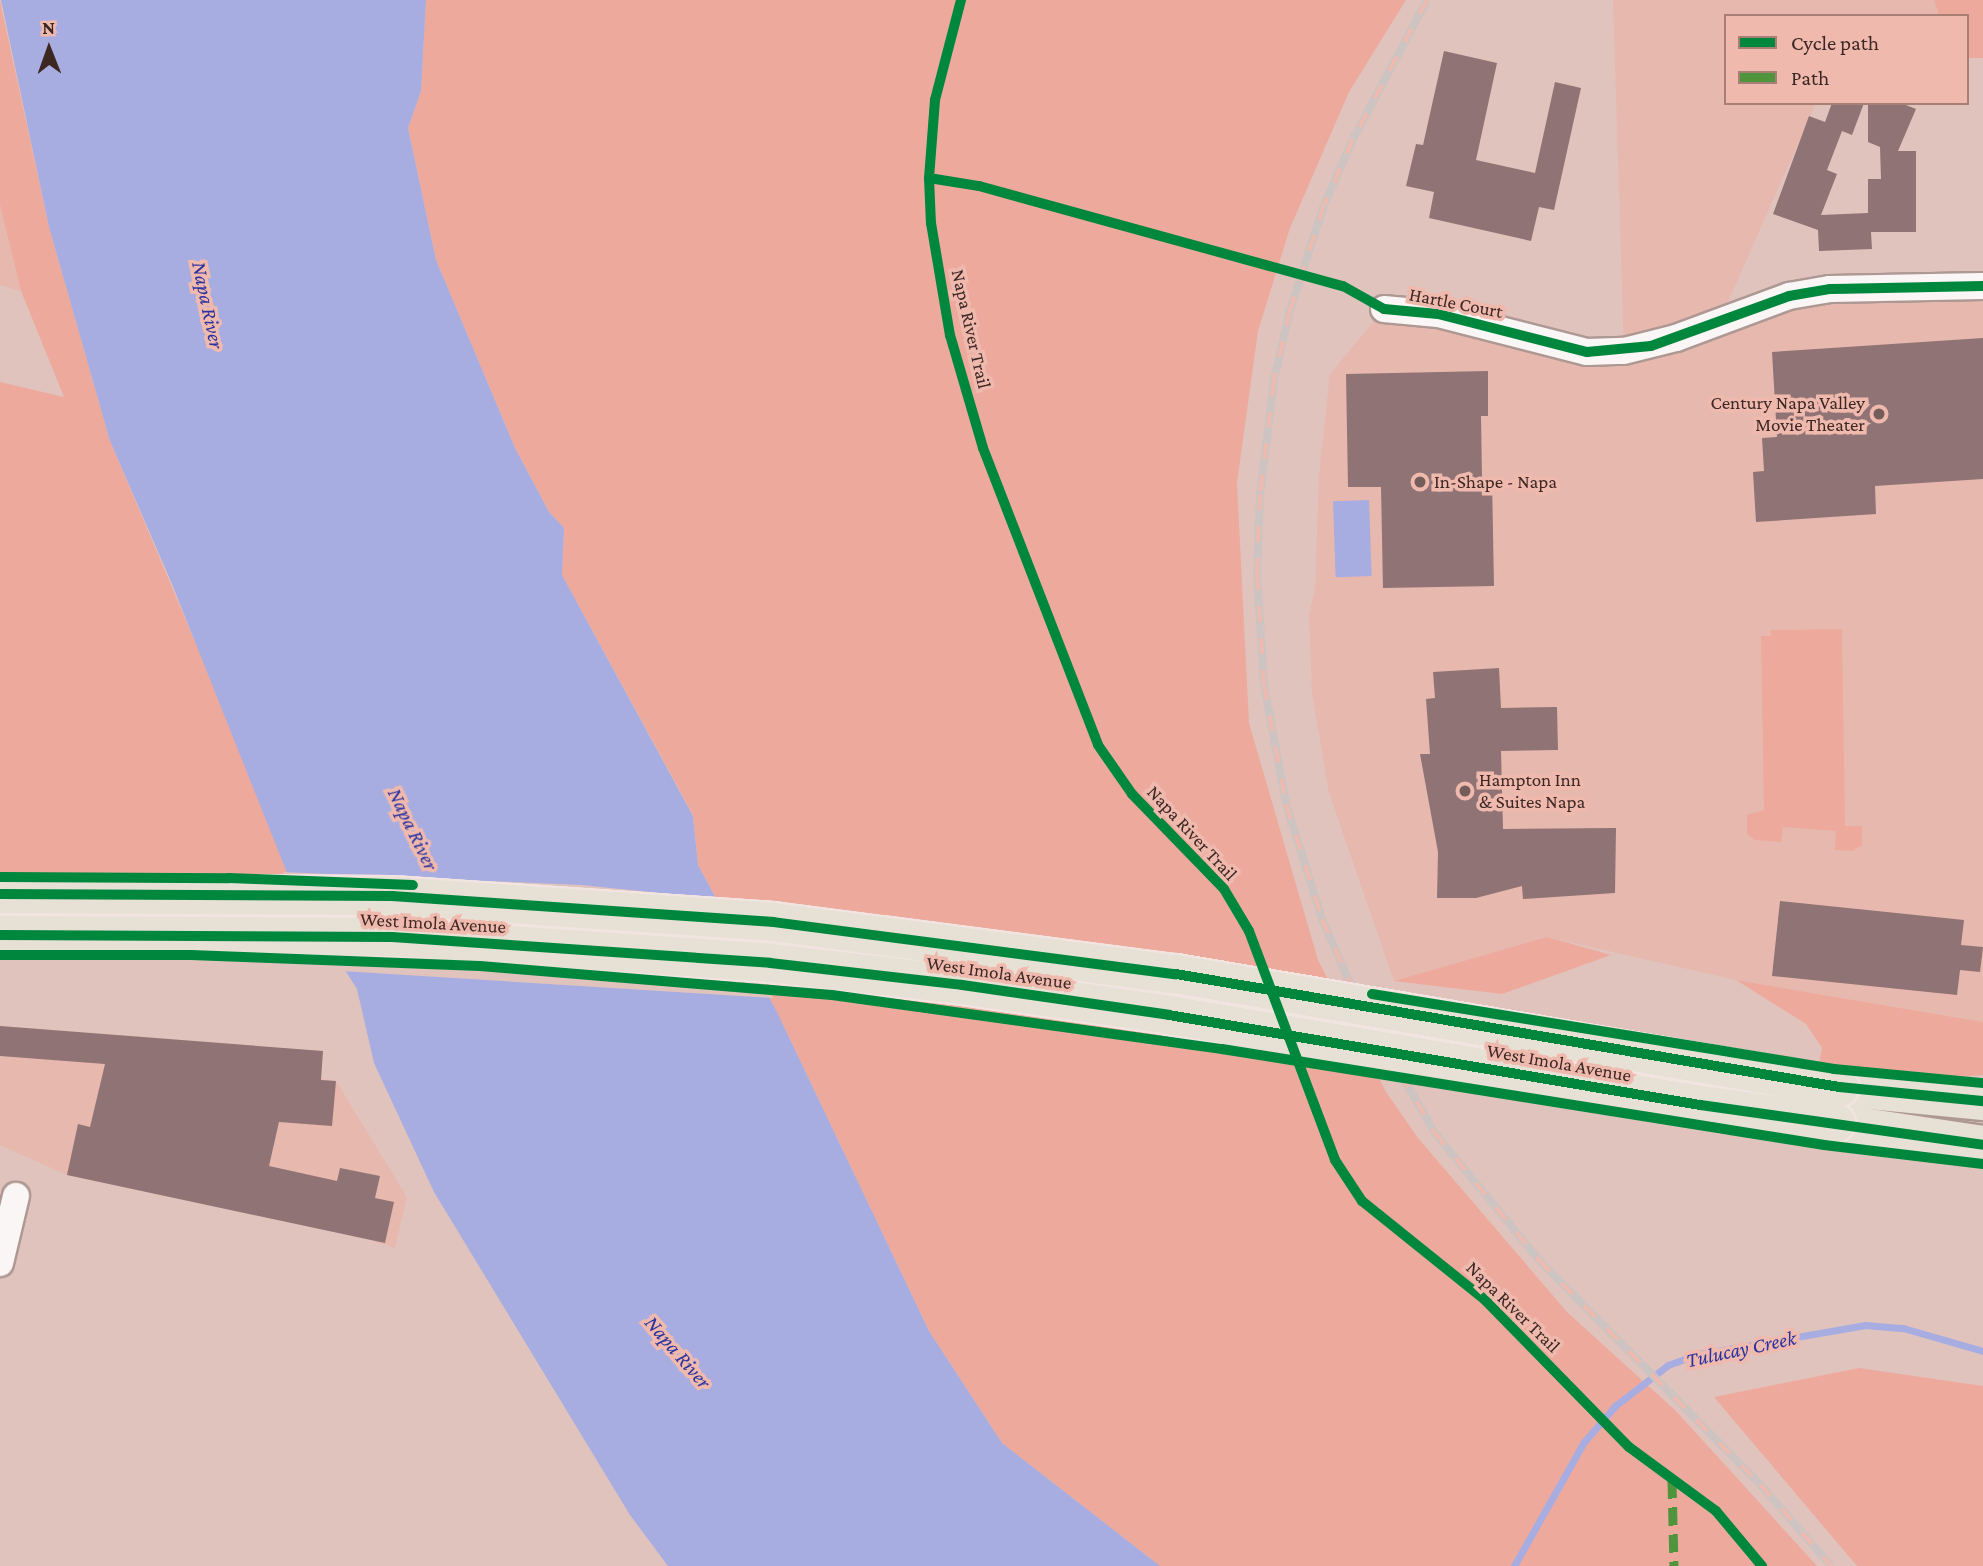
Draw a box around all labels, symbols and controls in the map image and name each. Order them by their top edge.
north arrow [14,14,84,84]
legend [1724,14,1969,105]
text: N [42,17,55,38]
text: Cycle path [1791,31,1879,55]
text: Path [1791,66,1829,90]
water label: Napa River [186,259,230,351]
street label: Napa River Trail [946,267,996,391]
street label: Hartle Court [1407,283,1505,323]
place label: Century Napa Valley Movie Theater [1711,392,1865,436]
marker: Century Napa Valley Movie Theater [1871,406,1887,422]
place label: In-Shape - Napa [1434,471,1557,493]
marker: In-Shape - Napa [1412,474,1428,490]
place label: Hampton Inn & Suites Napa [1479,769,1585,813]
street label: Napa River Trail [1142,781,1242,885]
marker: Hampton Inn & Suites Napa [1457,783,1473,799]
water label: Napa River [382,784,444,874]
street label: West Imola Avenue [359,908,507,938]
street label: West Imola Avenue [925,952,1073,994]
street label: West Imola Avenue [1485,1039,1633,1087]
street label: Napa River Trail [1461,1257,1565,1357]
water label: Napa River [639,1310,717,1394]
water label: Tulucay Creek [1684,1325,1798,1373]

